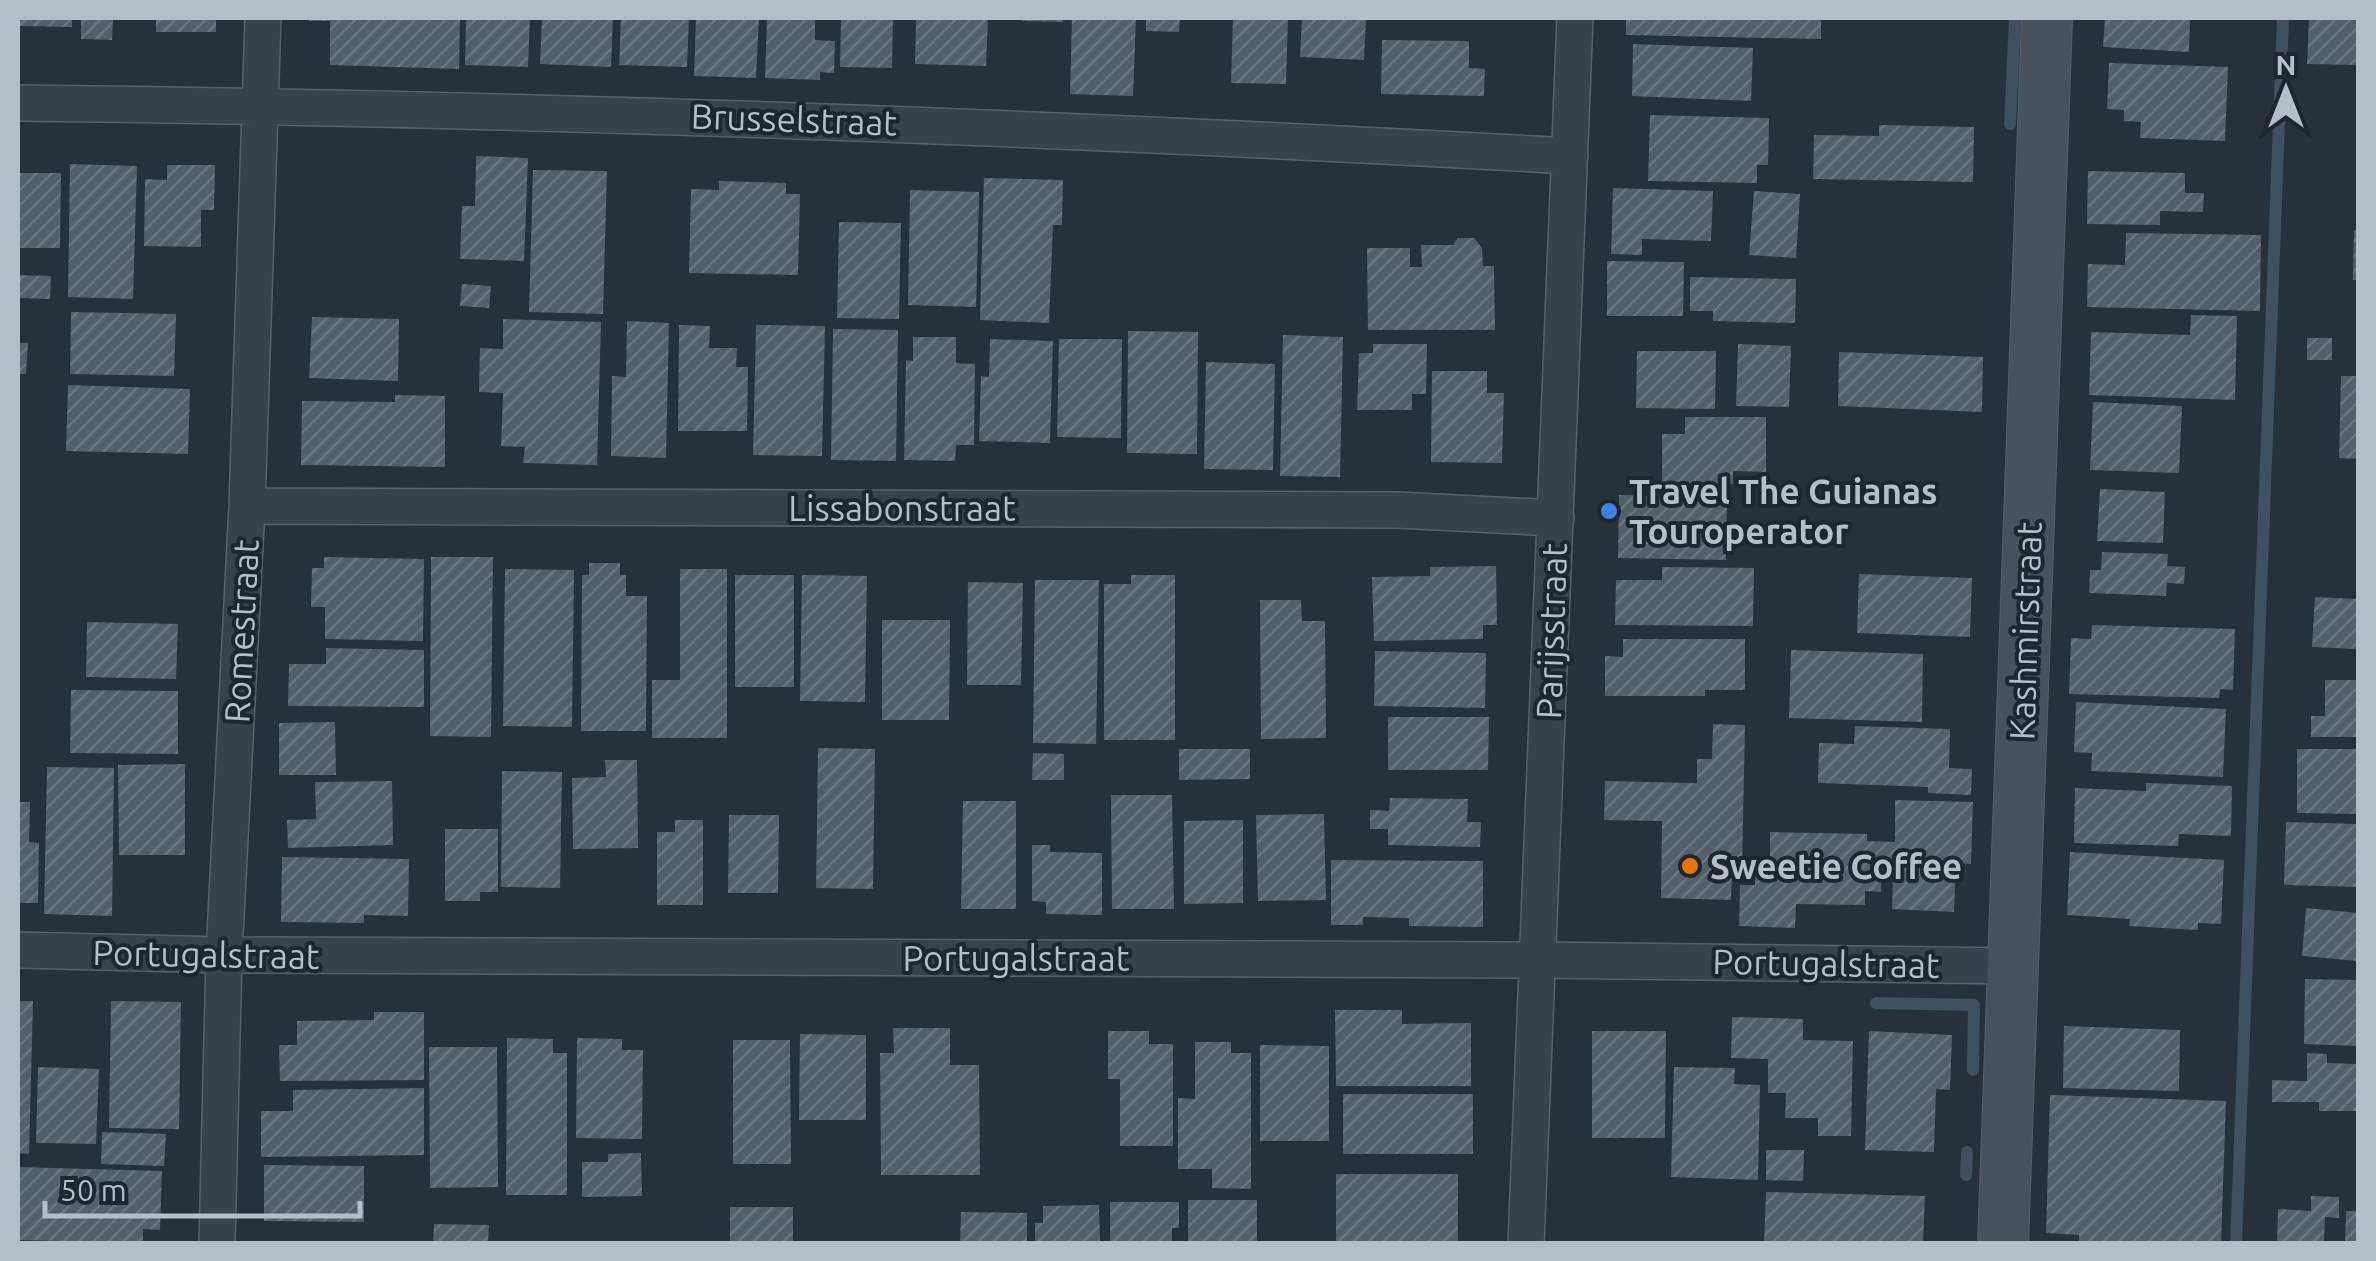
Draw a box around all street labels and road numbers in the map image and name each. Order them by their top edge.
street label: Brusselstraat [690,95,898,143]
street label: Lissabonstraat [788,488,1016,528]
street label: Kashmirstraat [2001,521,2049,741]
street label: Romestraat [216,538,266,724]
street label: Parijsstraat [1528,542,1574,720]
street label: Portugalstraat [92,932,320,976]
street label: Portugalstraat [902,938,1130,978]
street label: Portugalstraat [1712,941,1940,985]

